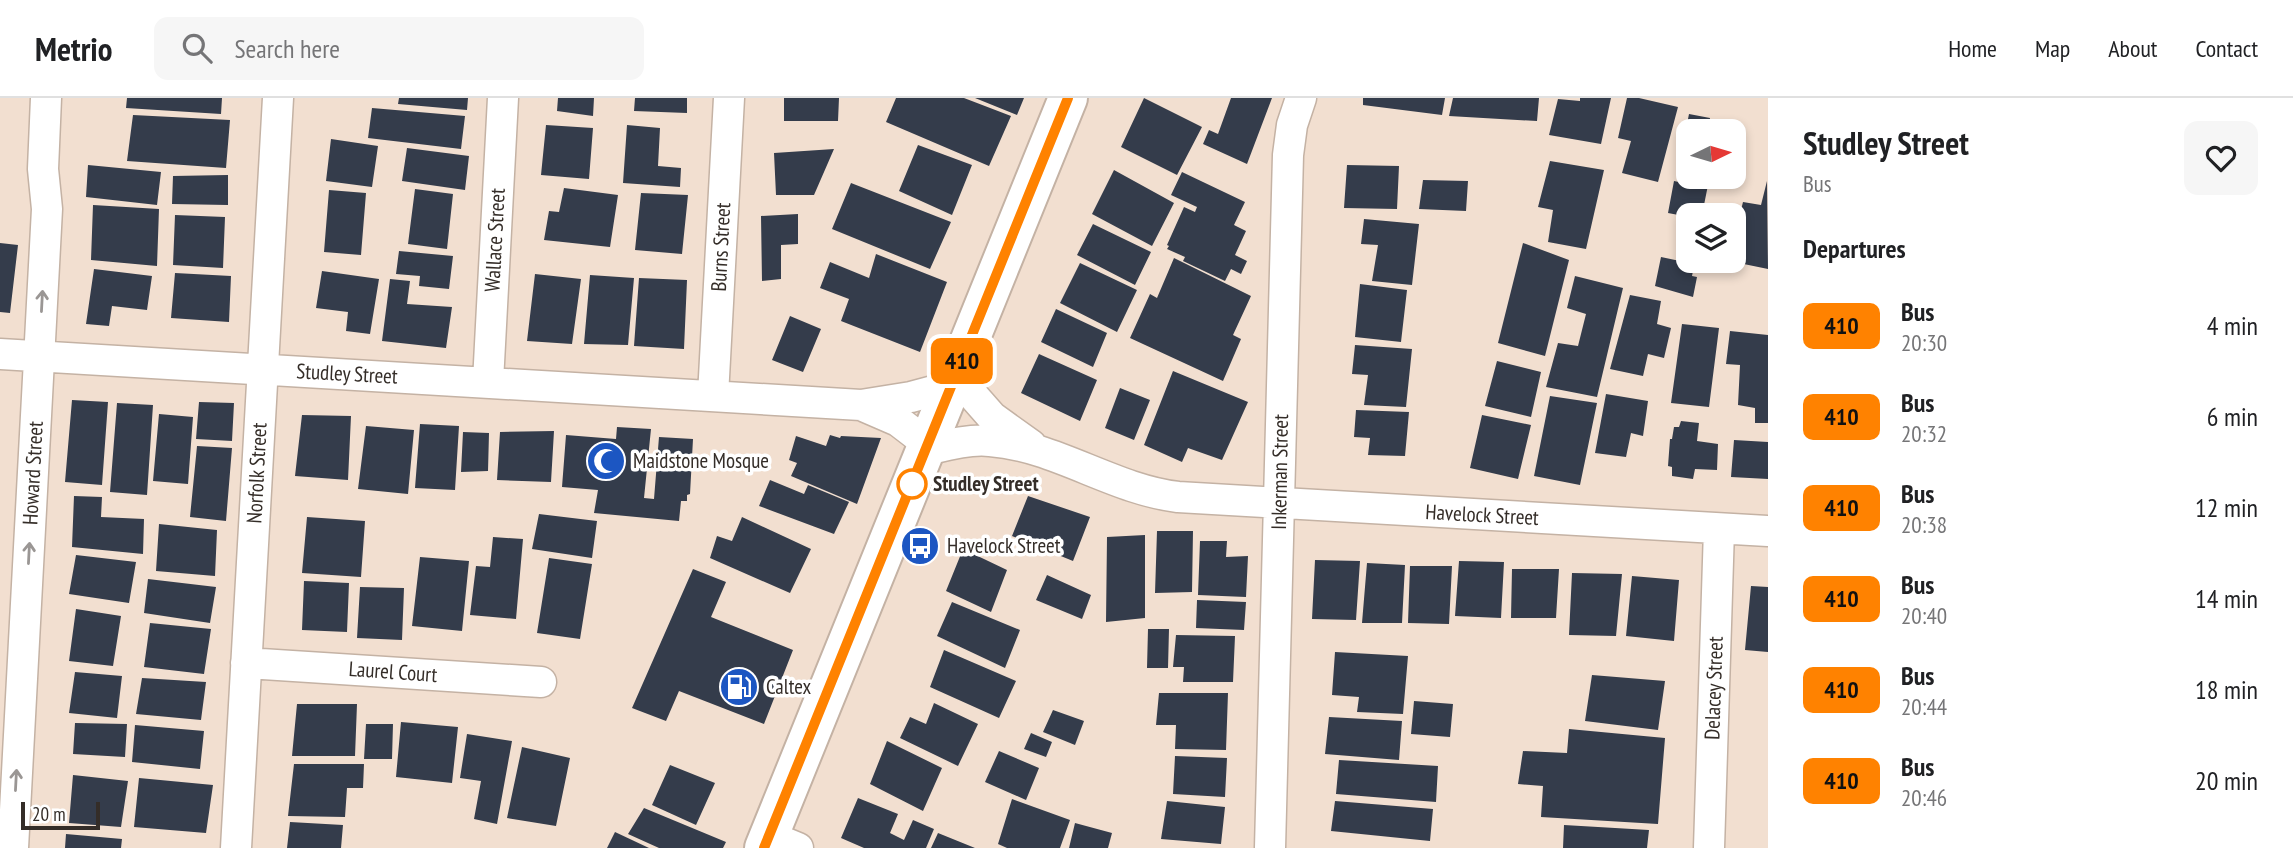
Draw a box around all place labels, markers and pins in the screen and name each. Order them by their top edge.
mosque icon: Maidstone Mosque [585,440,627,482]
place label: Maidstone Mosque [633,447,769,474]
marker: Studley Street [897,469,927,499]
place label: Studley Street [933,470,1039,497]
bus stop icon: Havelock Street [899,525,941,567]
place label: Havelock Street [947,532,1061,559]
fuel station icon: Caltex [718,666,760,708]
place label: Caltex [766,673,812,700]

